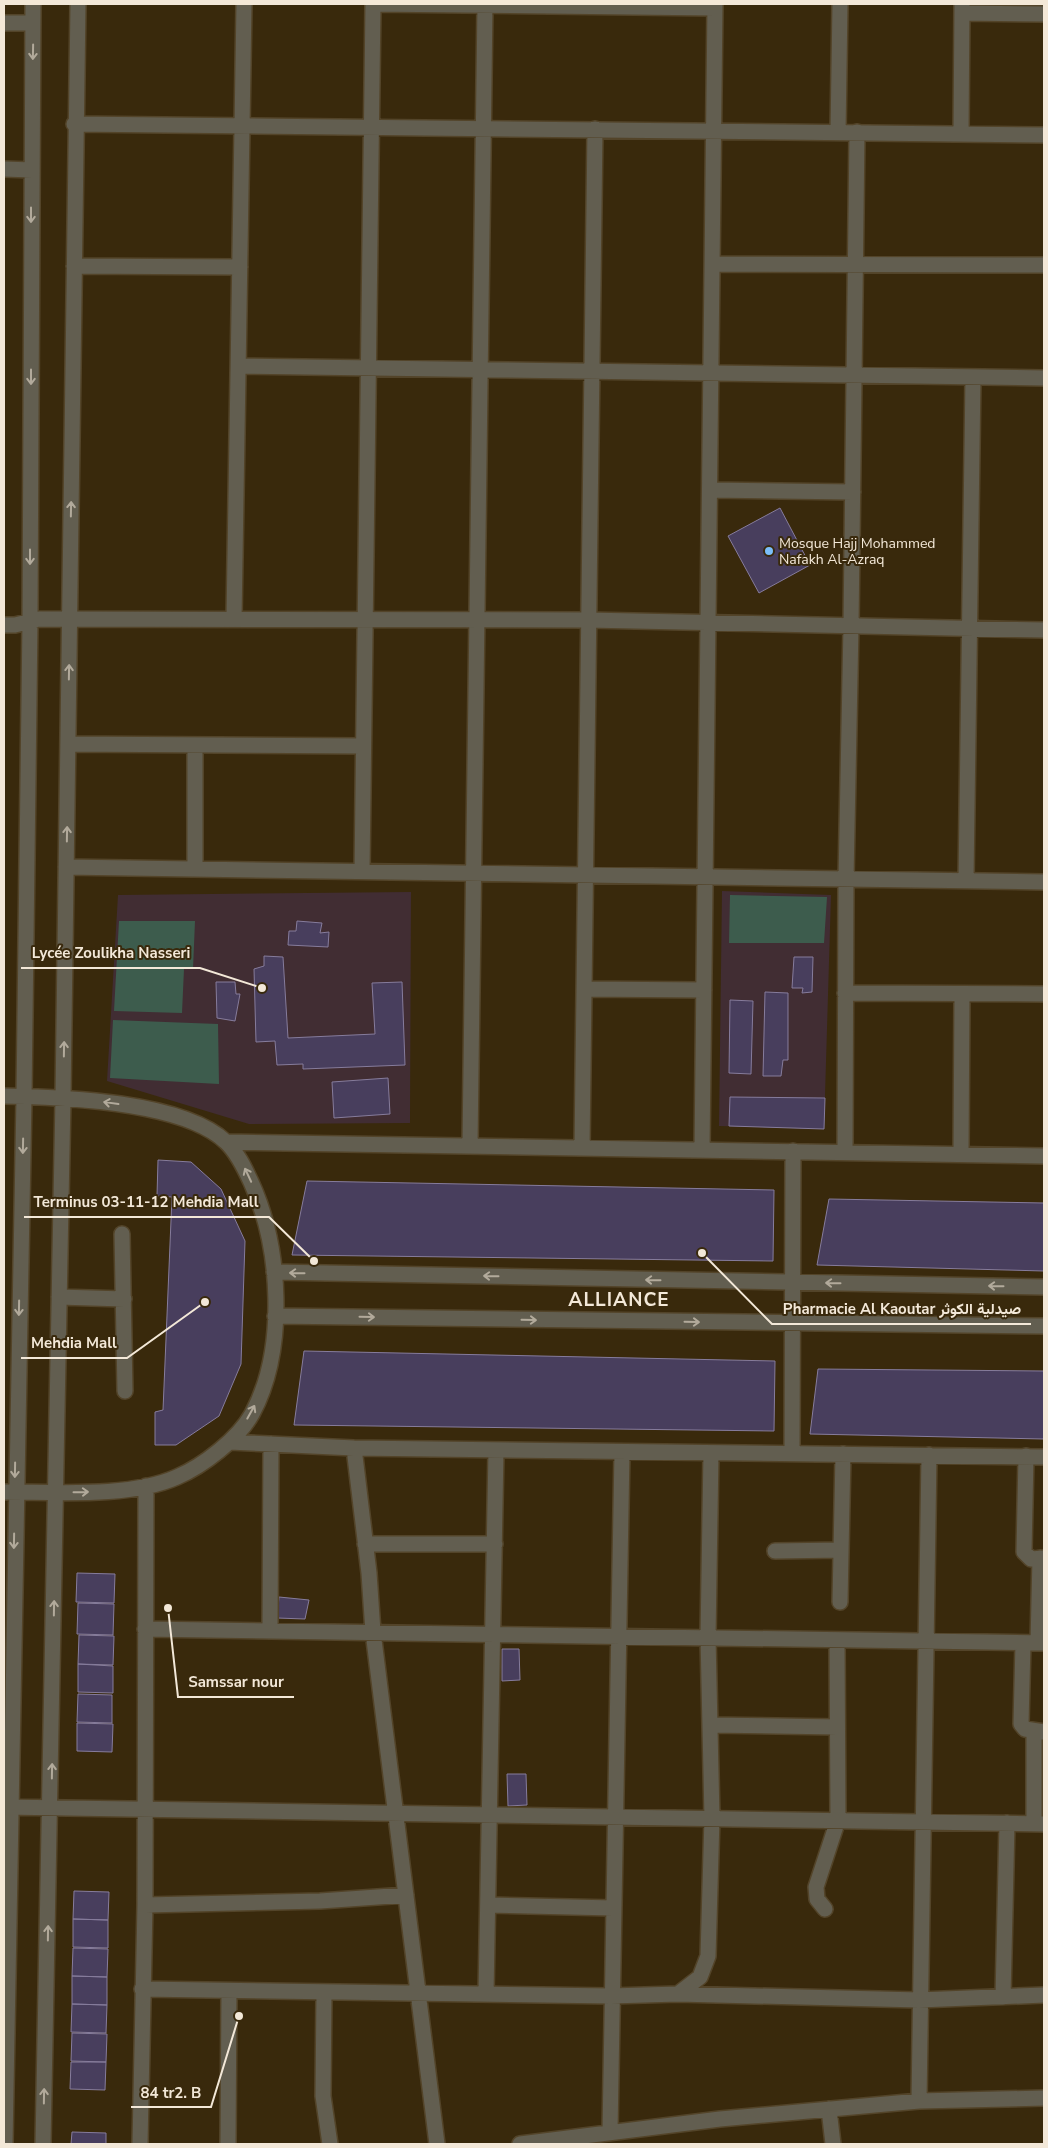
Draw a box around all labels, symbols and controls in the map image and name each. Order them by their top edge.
one-way arrow [28,44,38,60]
one-way arrow [26,206,36,223]
one-way arrow [26,369,36,385]
one-way arrow [66,501,76,518]
place label: Mosque Hajj Mohammed Nafakh Al-Azraq [779,534,936,569]
marker: Mosque Hajj Mohammed Nafakh Al-Azraq [763,545,775,557]
one-way arrow [25,549,35,565]
one-way arrow [64,664,74,680]
one-way arrow [62,826,72,842]
callout: Lycée Zoulikha Nasseri [21,938,200,968]
text: Lycée Zoulikha Nasseri [32,943,190,963]
one-way arrow [59,1041,69,1058]
one-way arrow [104,1098,120,1108]
one-way arrow [18,1137,27,1153]
one-way arrow [243,1168,252,1183]
callout: Terminus 03-11-12 Mehdia Mall [24,1187,269,1217]
text: Terminus 03-11-12 Mehdia Mall [34,1192,259,1212]
one-way arrow [289,1268,305,1277]
one-way arrow [483,1272,499,1281]
one-way arrow [645,1275,661,1284]
one-way arrow [825,1278,842,1288]
one-way arrow [988,1281,1004,1291]
district label: ALLIANCE [568,1287,670,1313]
callout: Pharmacie Al Kaoutar صيدلية الكوثر [772,1294,1031,1324]
text: Pharmacie Al Kaoutar صيدلية الكوثر [783,1299,1021,1319]
one-way arrow [14,1300,24,1316]
one-way arrow [358,1313,374,1322]
one-way arrow [521,1315,537,1324]
one-way arrow [683,1317,699,1327]
callout: Mehdia Mall [21,1328,127,1358]
text: Mehdia Mall [31,1333,117,1353]
one-way arrow [246,1405,256,1420]
one-way arrow [11,1462,20,1478]
one-way arrow [73,1487,89,1497]
one-way arrow [10,1533,19,1549]
one-way arrow [49,1600,59,1616]
callout: Samssar nour [178,1667,294,1697]
text: Samssar nour [188,1672,284,1692]
one-way arrow [47,1763,57,1779]
one-way arrow [44,1925,53,1941]
callout: 84 tr2. B [131,2077,211,2107]
text: 84 tr2. B [141,2083,201,2103]
one-way arrow [40,2088,49,2104]

